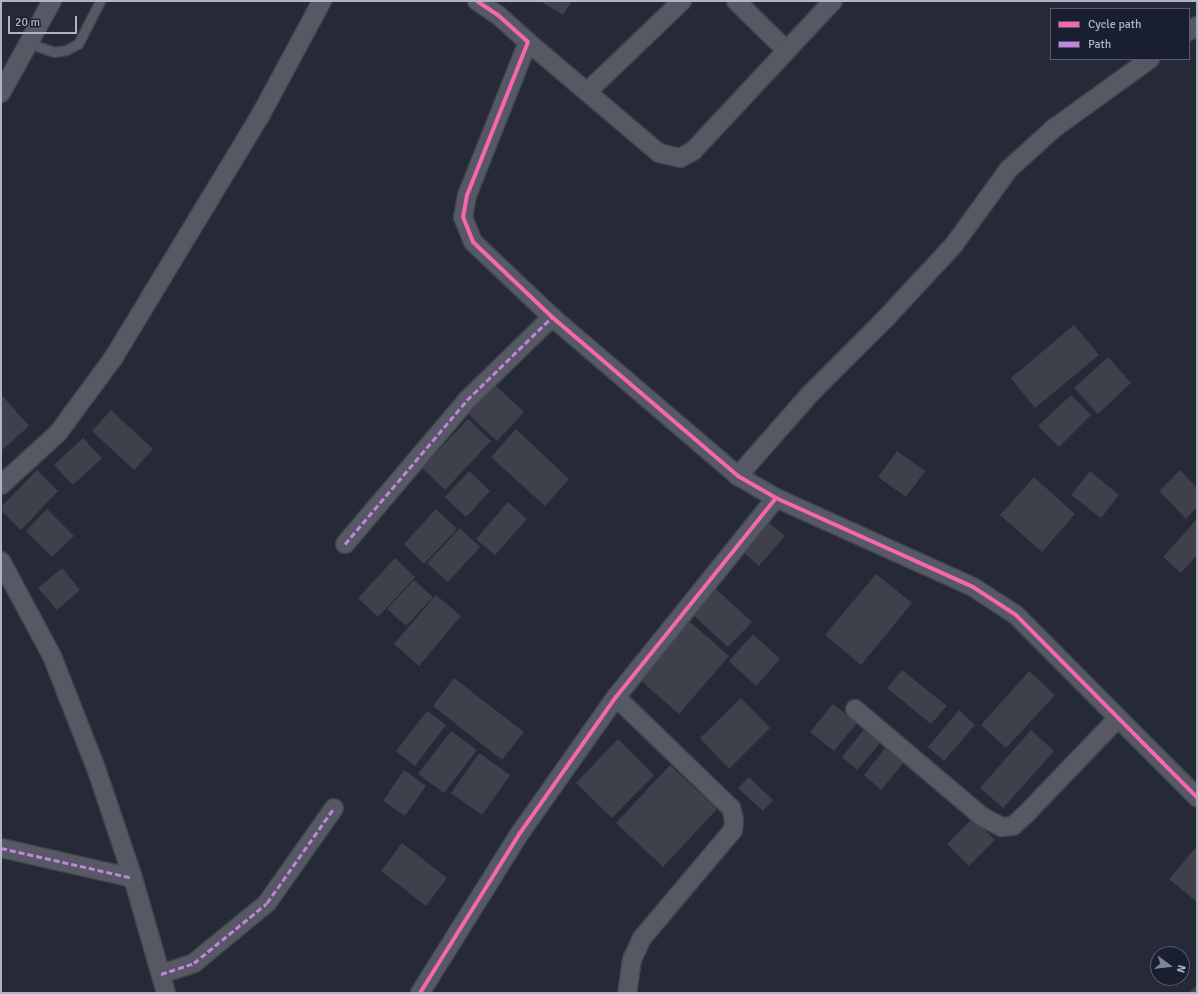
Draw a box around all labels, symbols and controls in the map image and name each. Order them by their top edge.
scale bar [10,8,79,34]
legend [1050,8,1190,60]
text: 20 m [15,15,40,30]
text: Cycle path [1088,17,1141,32]
text: Path [1088,37,1111,52]
north arrow [1150,946,1190,986]
text: N [1174,964,1188,974]

